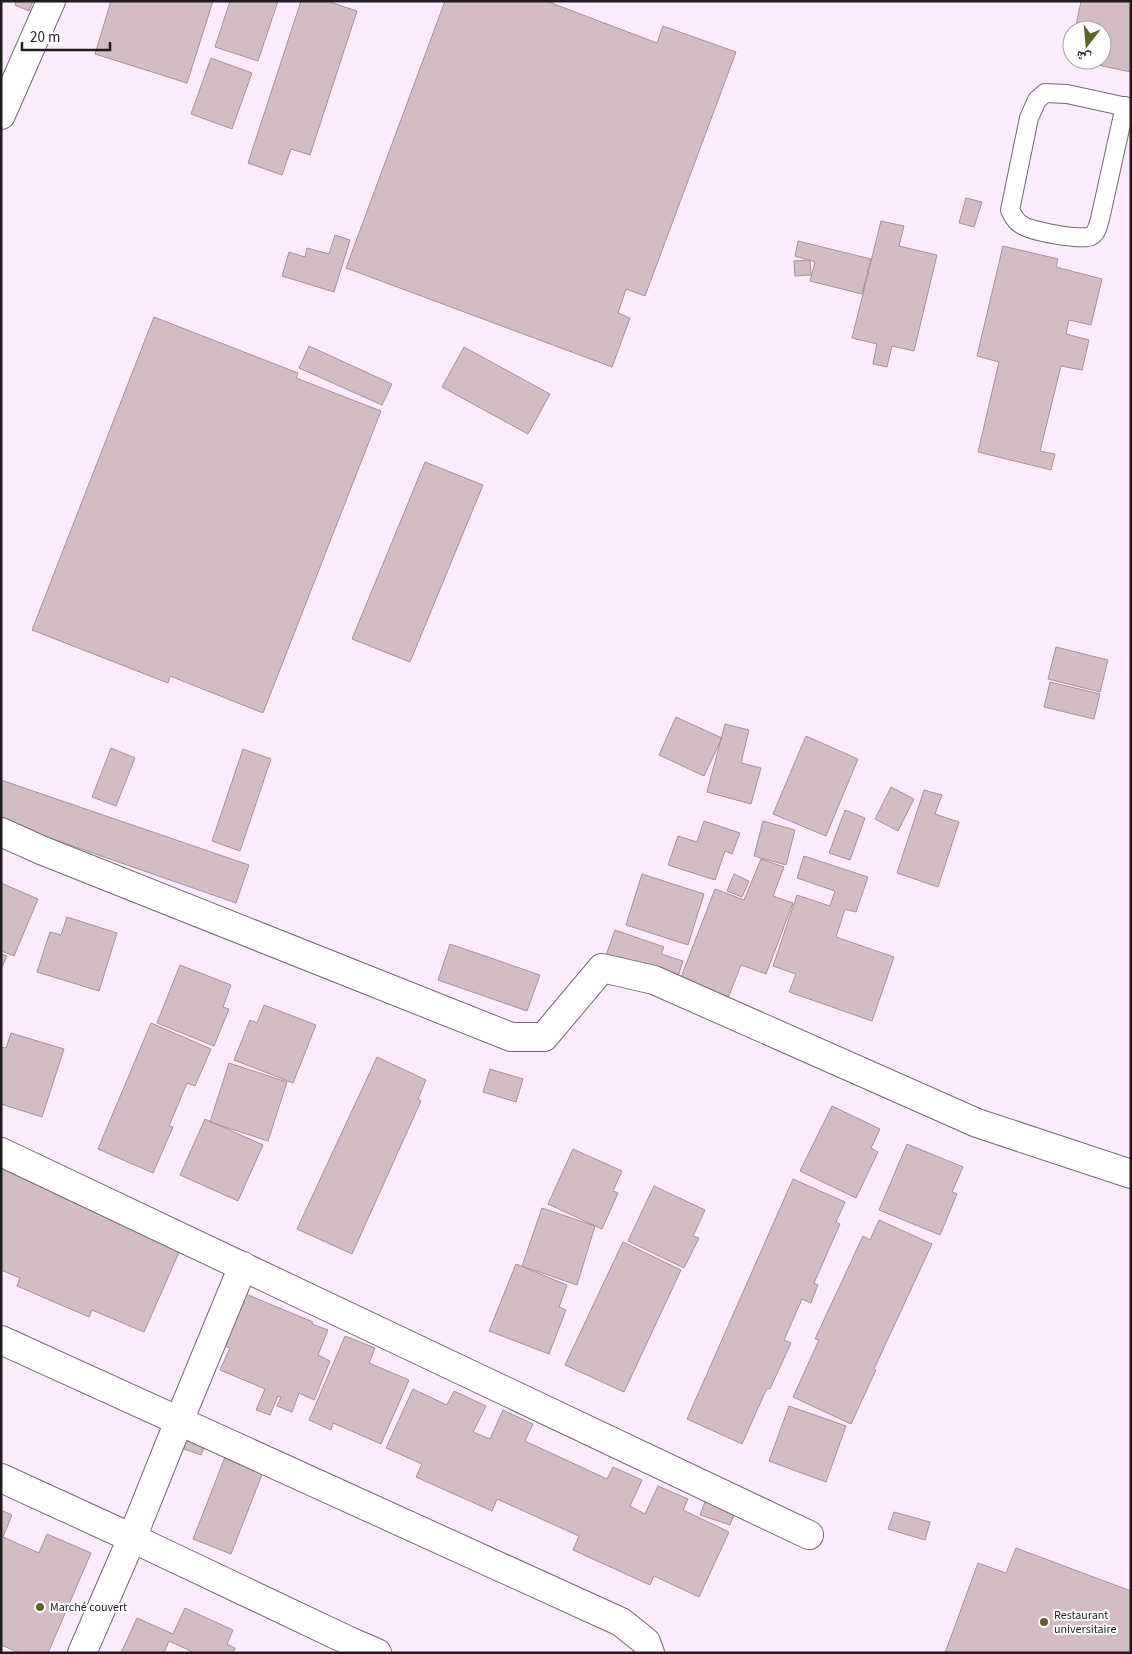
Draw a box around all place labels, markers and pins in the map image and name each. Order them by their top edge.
place label: Marché couvert [50,1599,127,1616]
marker: Marché couvert [34,1601,46,1613]
place label: Restaurant universitaire [1054,1607,1117,1638]
marker: Restaurant universitaire [1038,1616,1050,1628]

